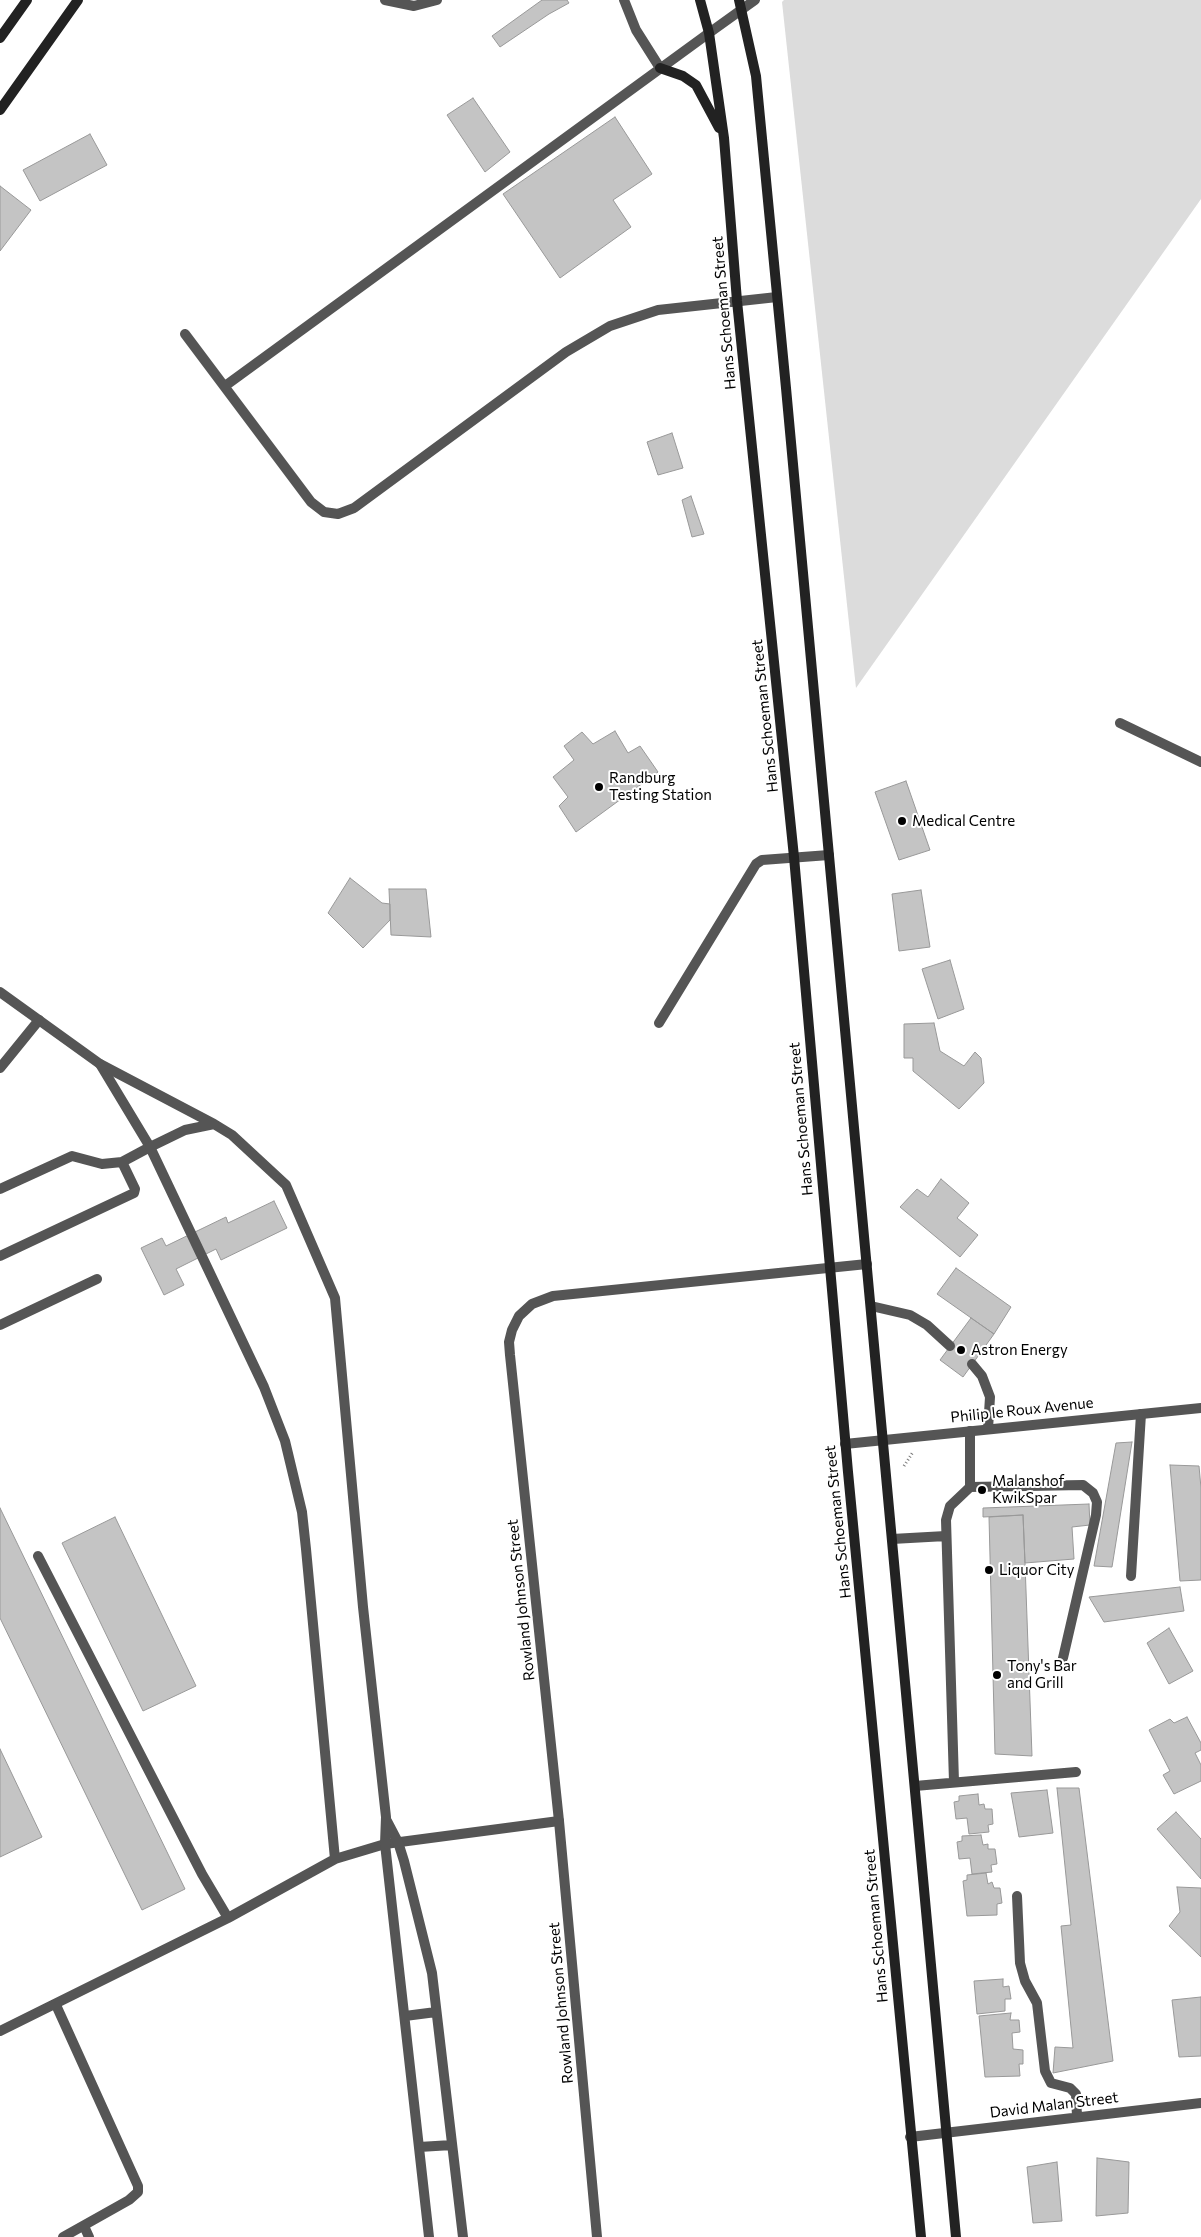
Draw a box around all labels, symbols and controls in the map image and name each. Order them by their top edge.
street label: Hans Schoeman Street [708,236,740,390]
street label: Hans Schoeman Street [748,639,782,793]
place label: Randburg Testing Station [609,769,712,804]
marker: Randburg Testing Station [593,781,605,793]
place label: Medical Centre [912,812,1015,830]
marker: Medical Centre [896,815,908,827]
street label: Hans Schoeman Street [785,1042,817,1196]
place label: Astron Energy [971,1341,1068,1359]
marker: Astron Energy [955,1344,967,1356]
street label: Philip le Roux Avenue [950,1394,1094,1426]
street label: Hans Schoeman Street [821,1445,855,1599]
place label: Malanshof KwikSpar [992,1472,1065,1507]
marker: Malanshof KwikSpar [976,1484,988,1496]
street label: Rowland Johnson Street [504,1518,538,1682]
place label: Liquor City [999,1561,1074,1579]
marker: Liquor City [983,1564,995,1576]
place label: Tony's Bar and Grill [1007,1657,1077,1692]
marker: Tony's Bar and Grill [991,1669,1003,1681]
street label: Hans Schoeman Street [860,1849,892,2003]
street label: Rowland Johnson Street [545,1921,577,2085]
street label: David Malan Street [989,2088,1119,2122]

